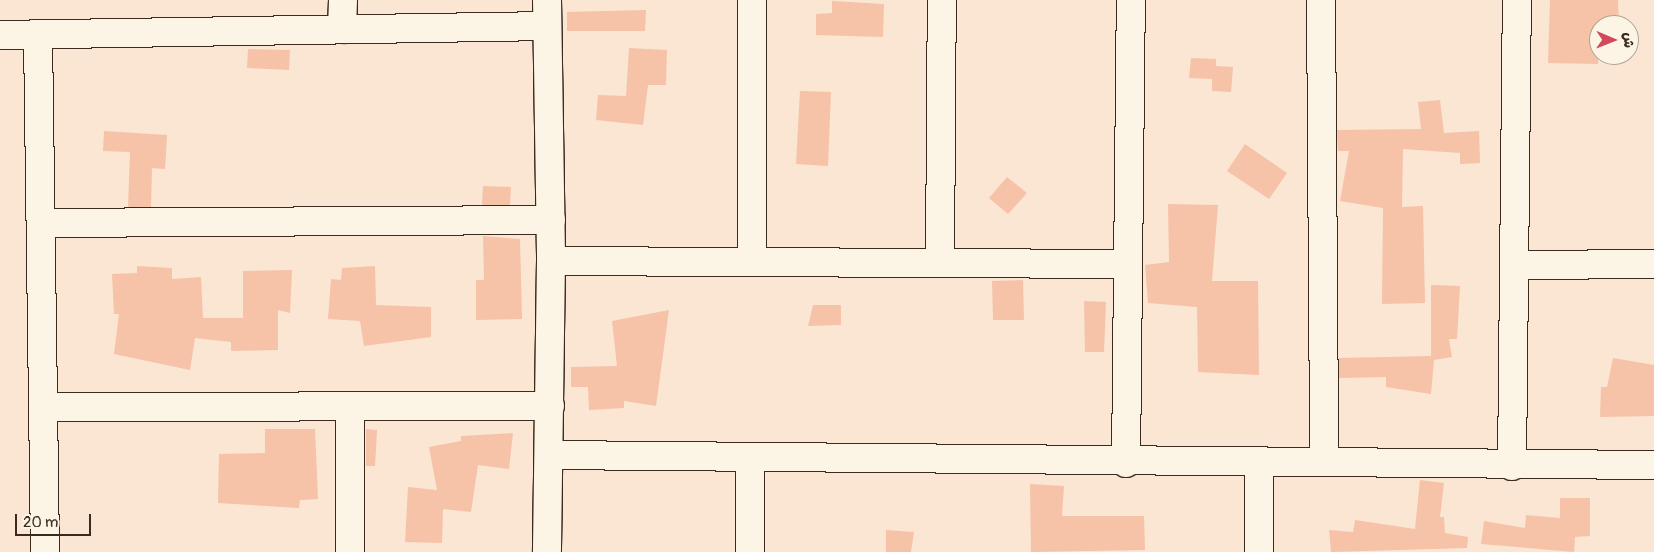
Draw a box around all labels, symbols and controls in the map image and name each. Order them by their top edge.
north arrow [1589,15,1639,65]
text: ش [1620,32,1637,48]
scale bar [18,504,94,536]
text: 20 m [23,513,58,532]

